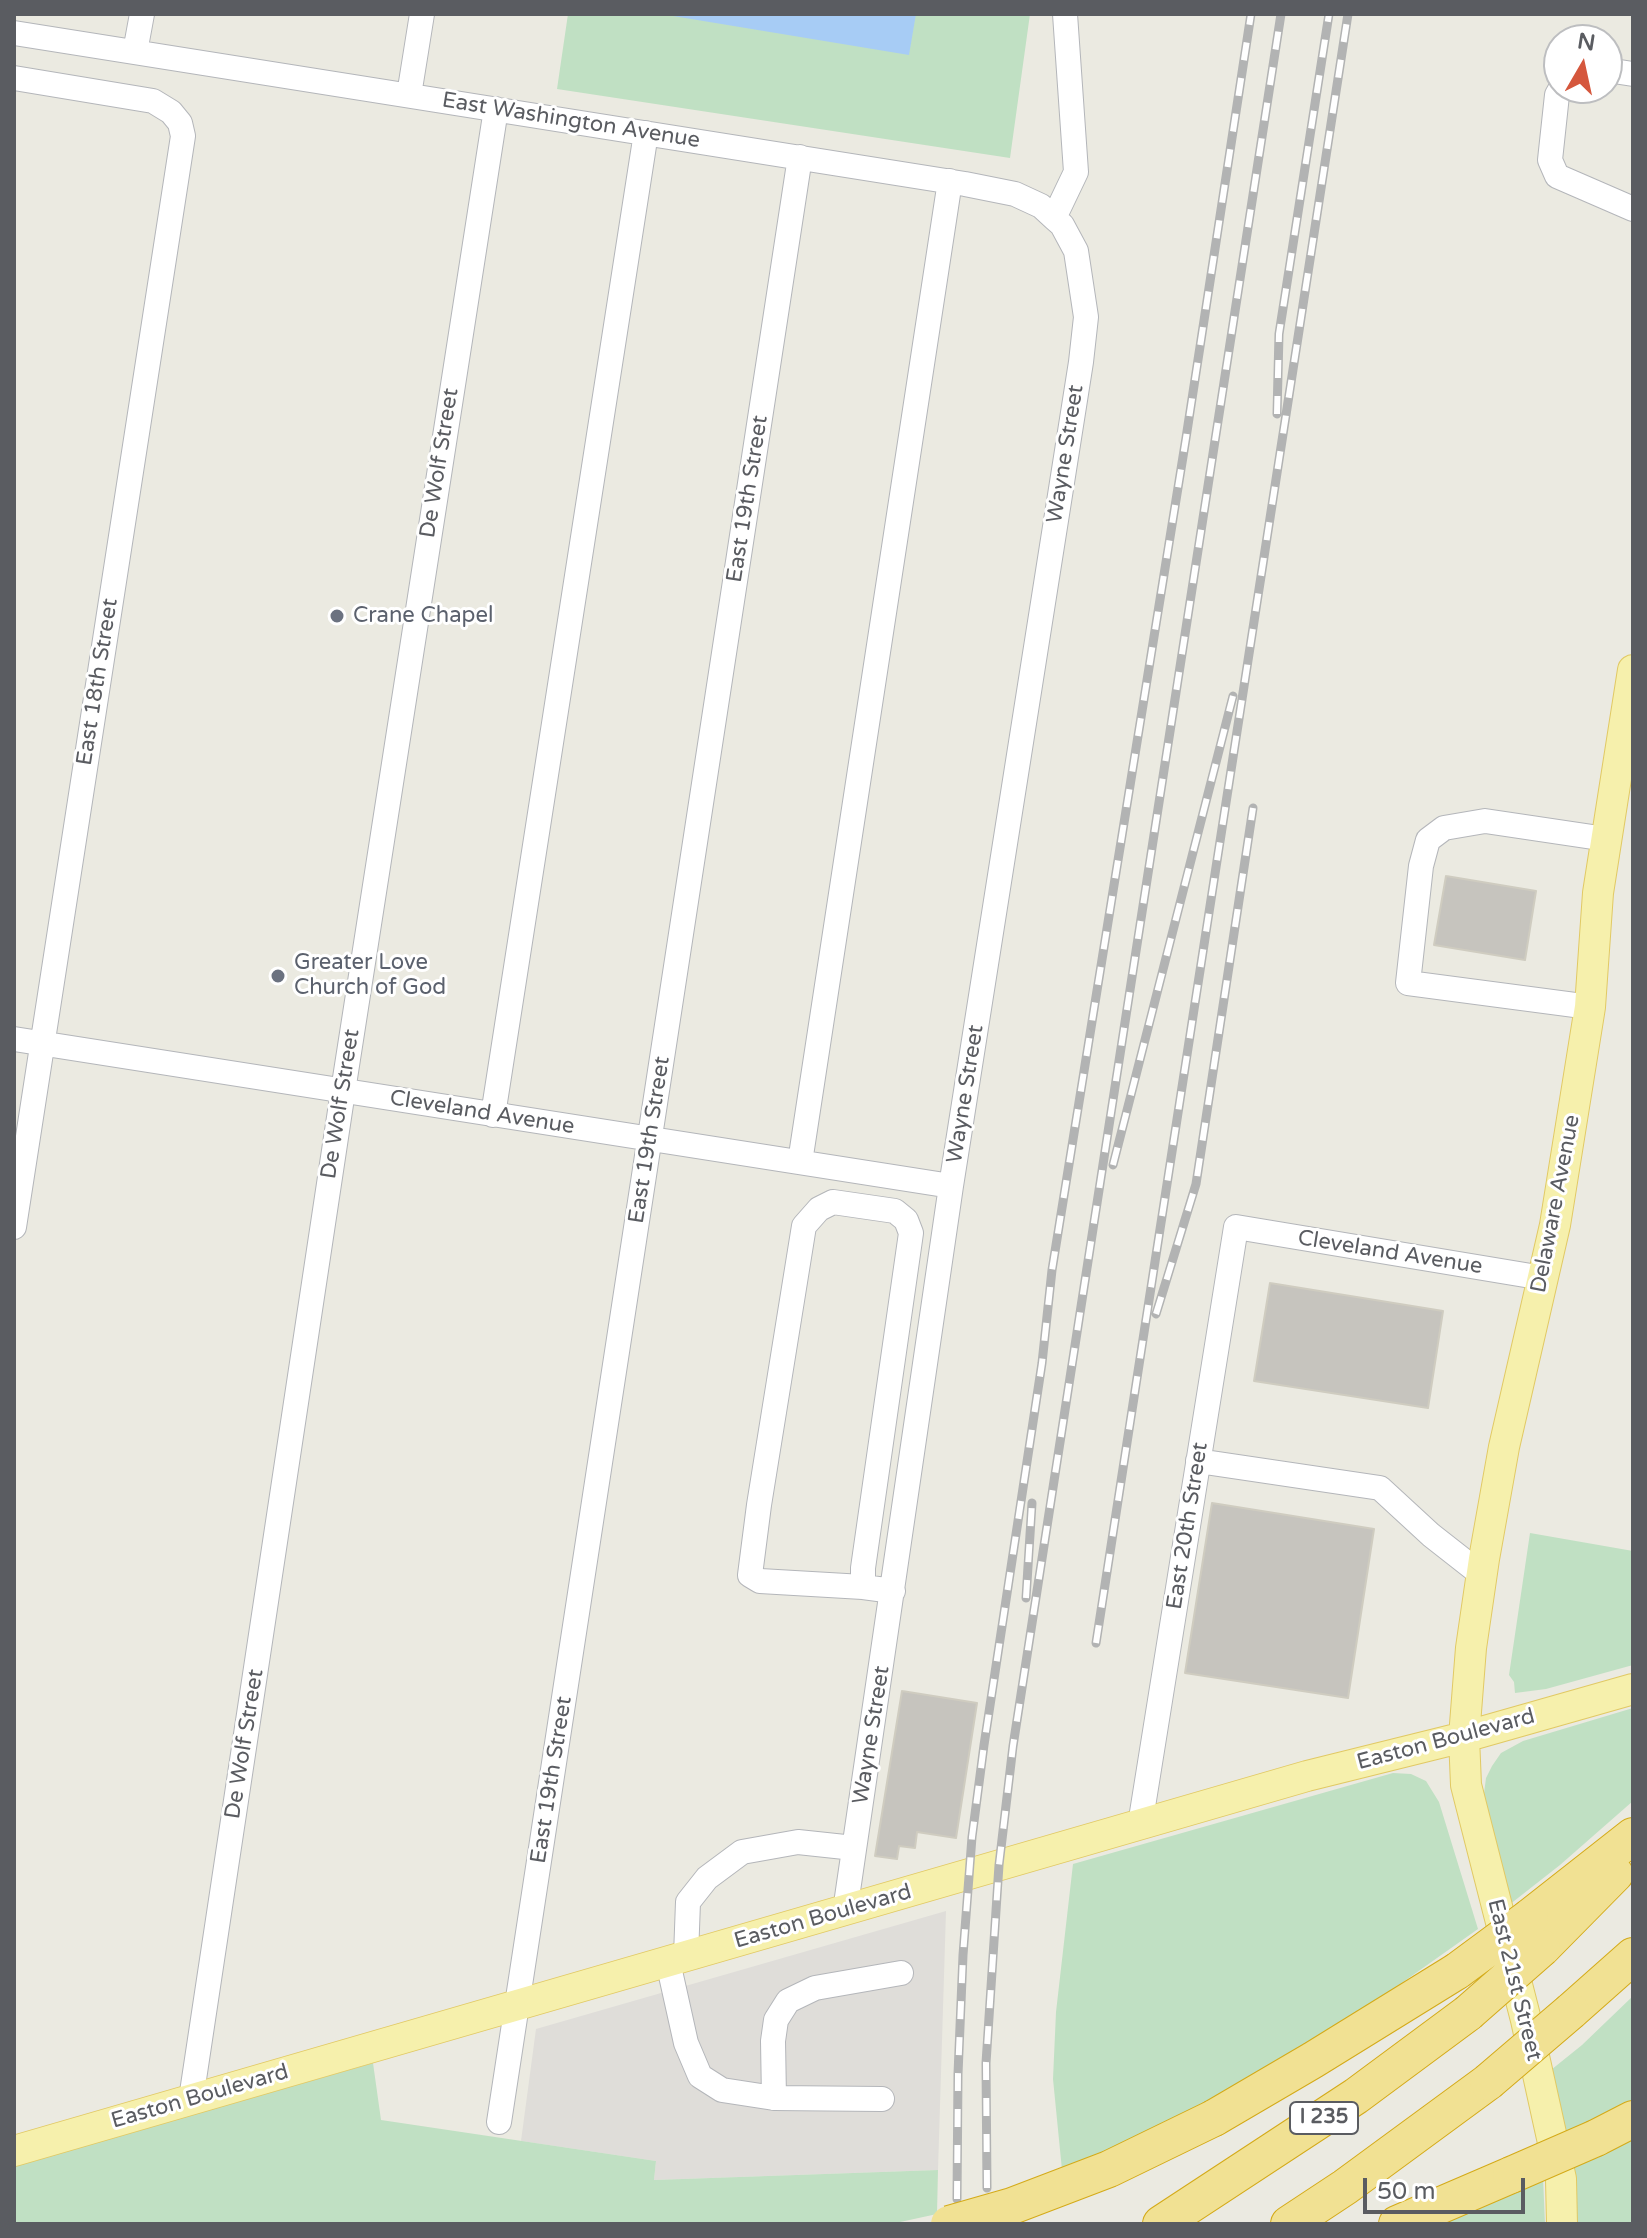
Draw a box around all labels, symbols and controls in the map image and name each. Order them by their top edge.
north arrow [1543,24,1623,104]
text: N [1576,28,1597,56]
street label: East Washington Avenue [440,88,702,154]
street label: Wayne Street [1042,383,1090,525]
street label: De Wolf Street [415,386,465,540]
street label: East 19th Street [722,414,774,584]
street label: East 18th Street [72,597,124,767]
place label: Crane Chapel [353,603,493,629]
marker: Crane Chapel [328,607,346,625]
place label: Greater Love Church of God [294,950,446,1002]
marker: Greater Love Church of God [269,967,287,985]
street label: Wayne Street [942,1023,990,1165]
street label: De Wolf Street [316,1027,366,1181]
street label: East 19th Street [624,1055,676,1225]
street label: Cleveland Avenue [388,1085,576,1141]
street label: Delaware Avenue [1526,1113,1586,1295]
street label: Cleveland Avenue [1296,1225,1484,1281]
street label: East 20th Street [1162,1441,1214,1611]
street label: Wayne Street [848,1664,896,1806]
street label: De Wolf Street [220,1667,270,1821]
street label: East 19th Street [526,1695,578,1865]
street label: Easton Boulevard [1354,1704,1538,1776]
street label: Easton Boulevard [731,1879,915,1955]
street label: East 21st Street [1481,1896,1547,2064]
street label: Easton Boulevard [108,2059,292,2135]
road number: I 235 [1290,2102,1358,2134]
scale bar [1367,2162,1529,2212]
text: 50 m [1377,2177,1435,2206]

